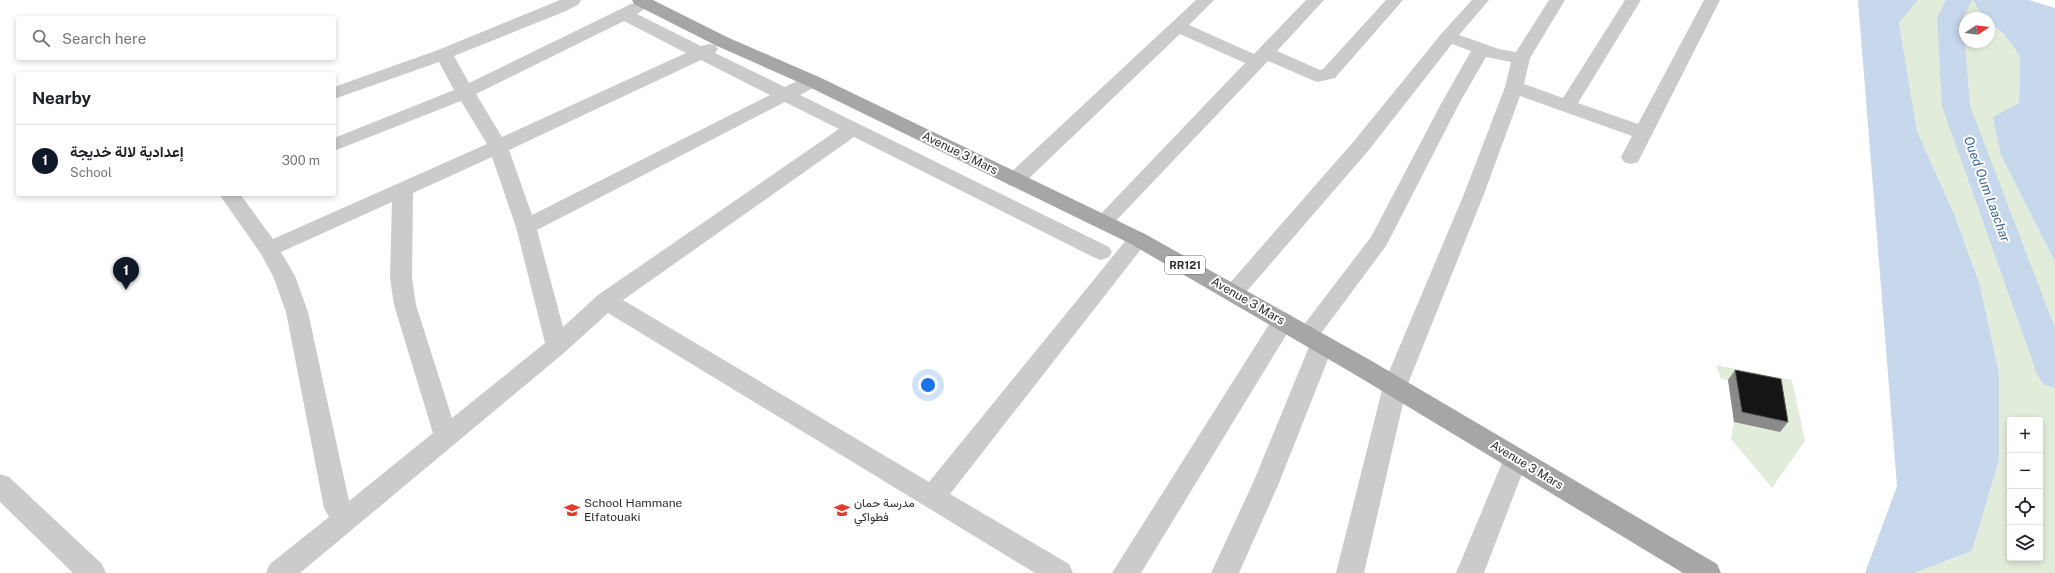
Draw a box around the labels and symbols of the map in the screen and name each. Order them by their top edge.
north arrow [1959,12,1995,48]
street label: Avenue 3 Mars [920,129,1000,177]
water label: Oued Oum Laachar [1961,134,2013,244]
road number: RR121 [1165,256,1205,274]
pin: 1 [113,257,139,290]
street label: Avenue 3 Mars [1209,274,1287,328]
your location [918,375,938,395]
street label: Avenue 3 Mars [1488,438,1566,492]
place label: School Hammane Elfatouaki [584,496,683,524]
place label: مدرسة حمان فطواكي [854,496,915,527]
school or university icon: School Hammane Elfatouaki [563,501,581,519]
school or university icon: مدرسة حمان فطواكي [833,501,851,519]

